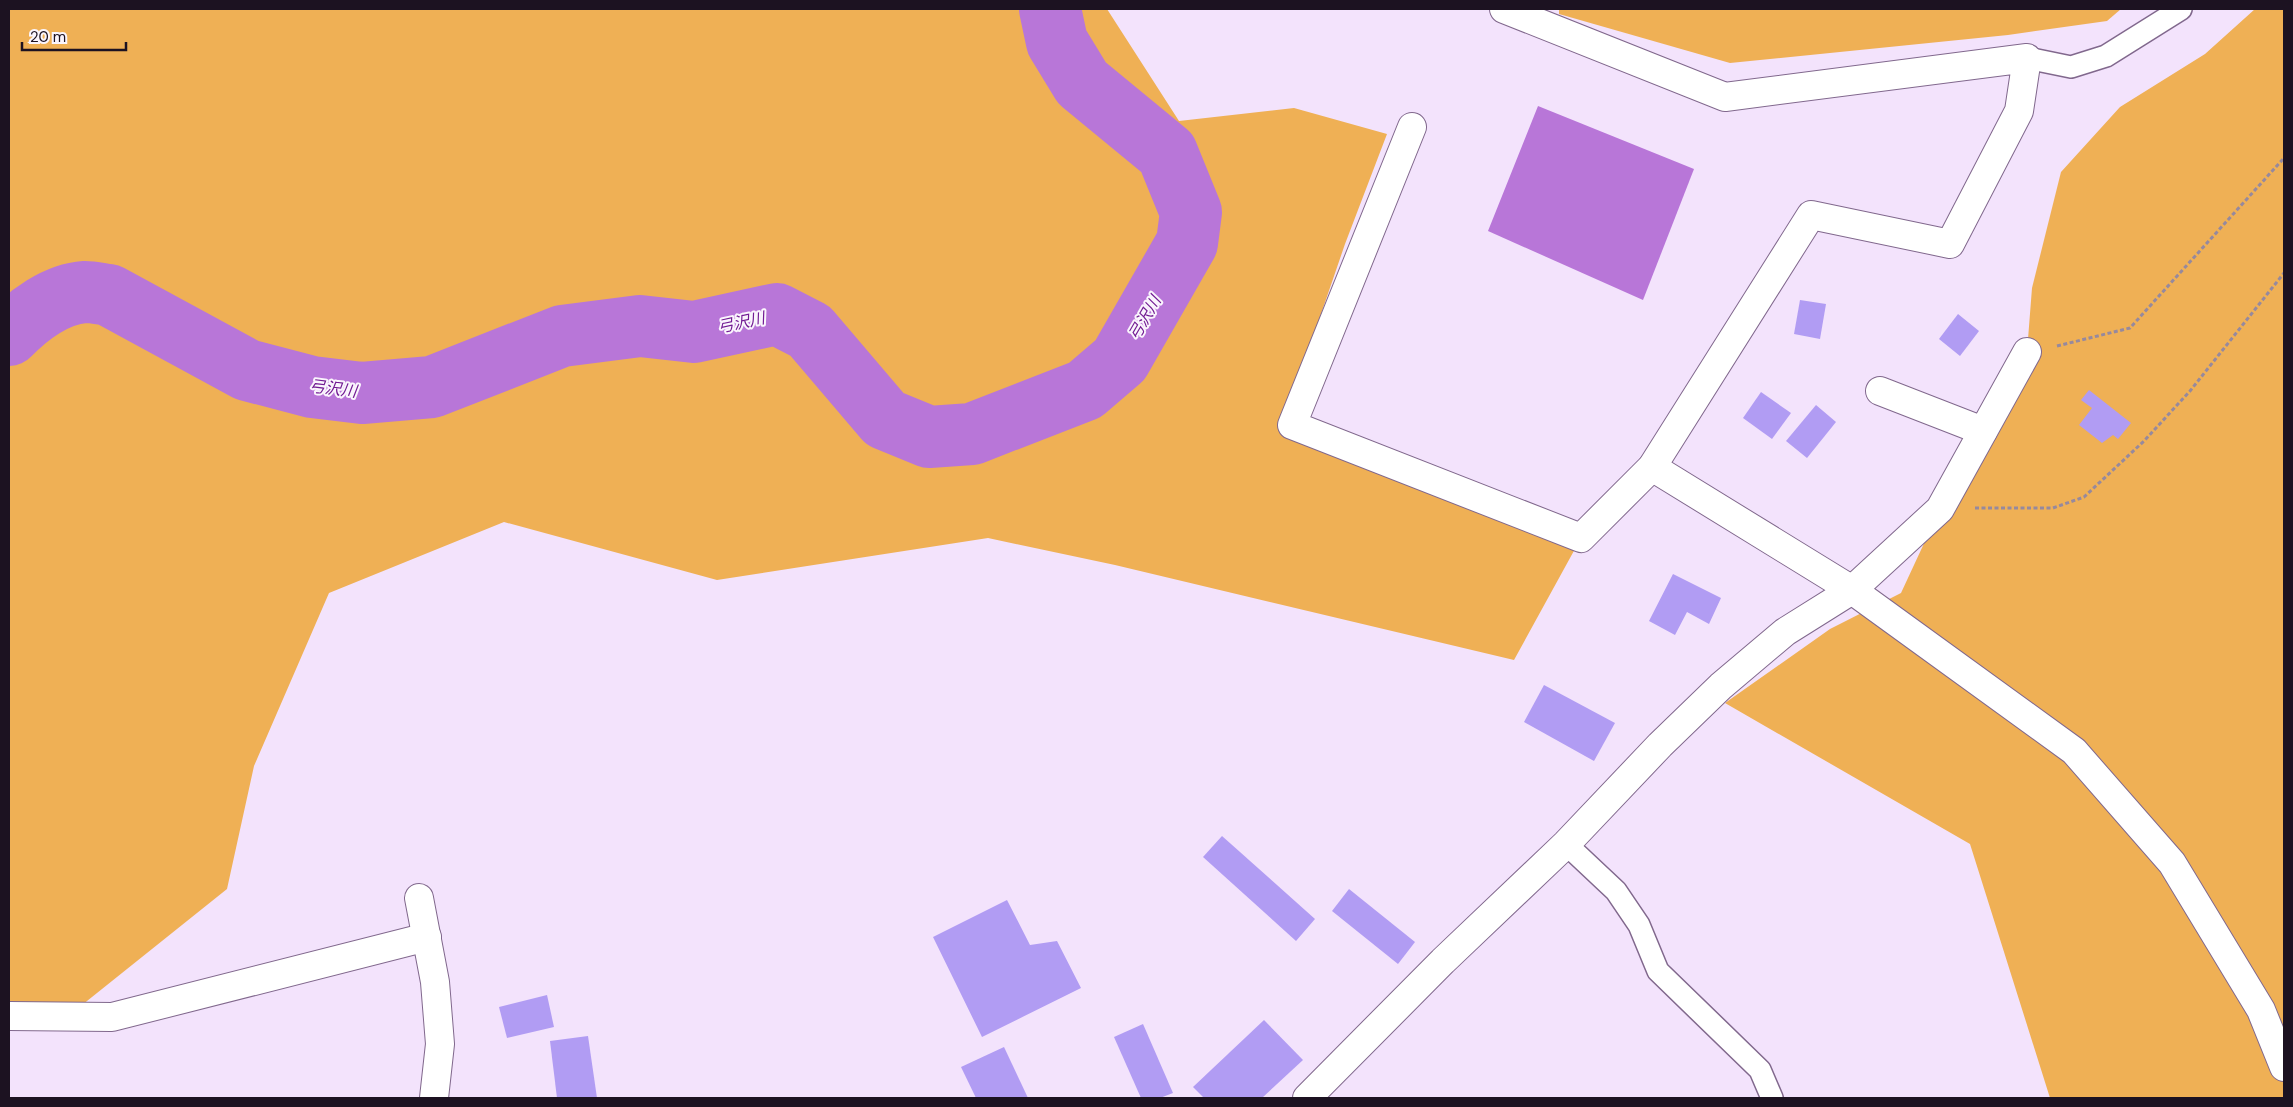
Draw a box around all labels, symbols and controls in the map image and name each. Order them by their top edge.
scale bar [22,20,126,52]
text: 20 m [30,27,66,47]
water label: 弓沢川 [1123,290,1167,344]
water label: 弓沢川 [715,307,769,338]
water label: 弓沢川 [308,375,360,402]

